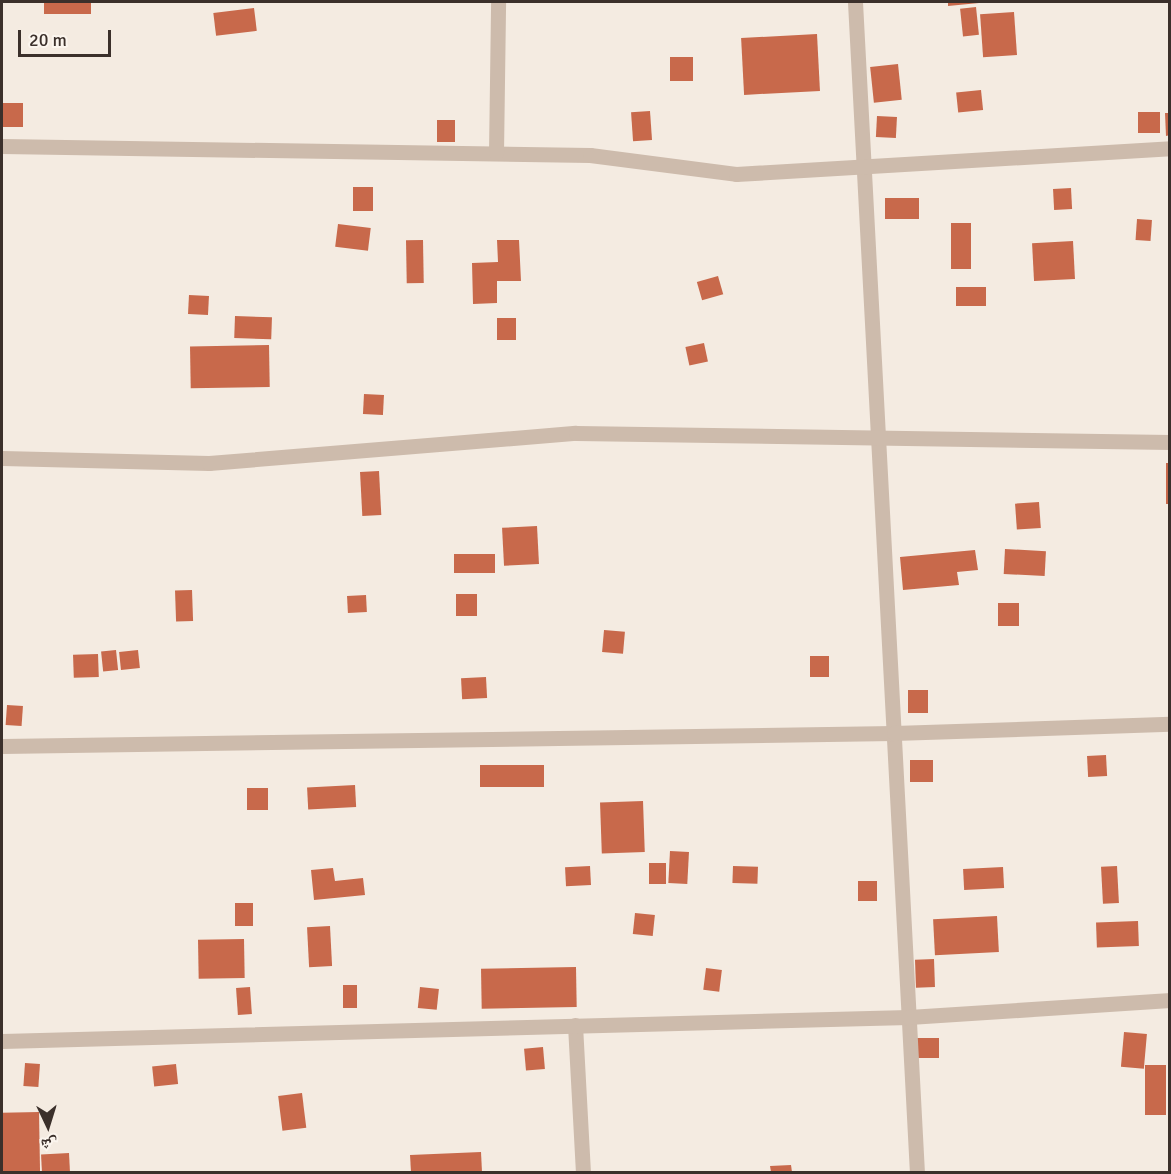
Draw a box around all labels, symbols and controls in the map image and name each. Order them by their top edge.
scale bar [21,18,114,56]
text: 20 m [29,29,67,51]
north arrow [18,1096,78,1156]
text: ش [40,1133,58,1155]

